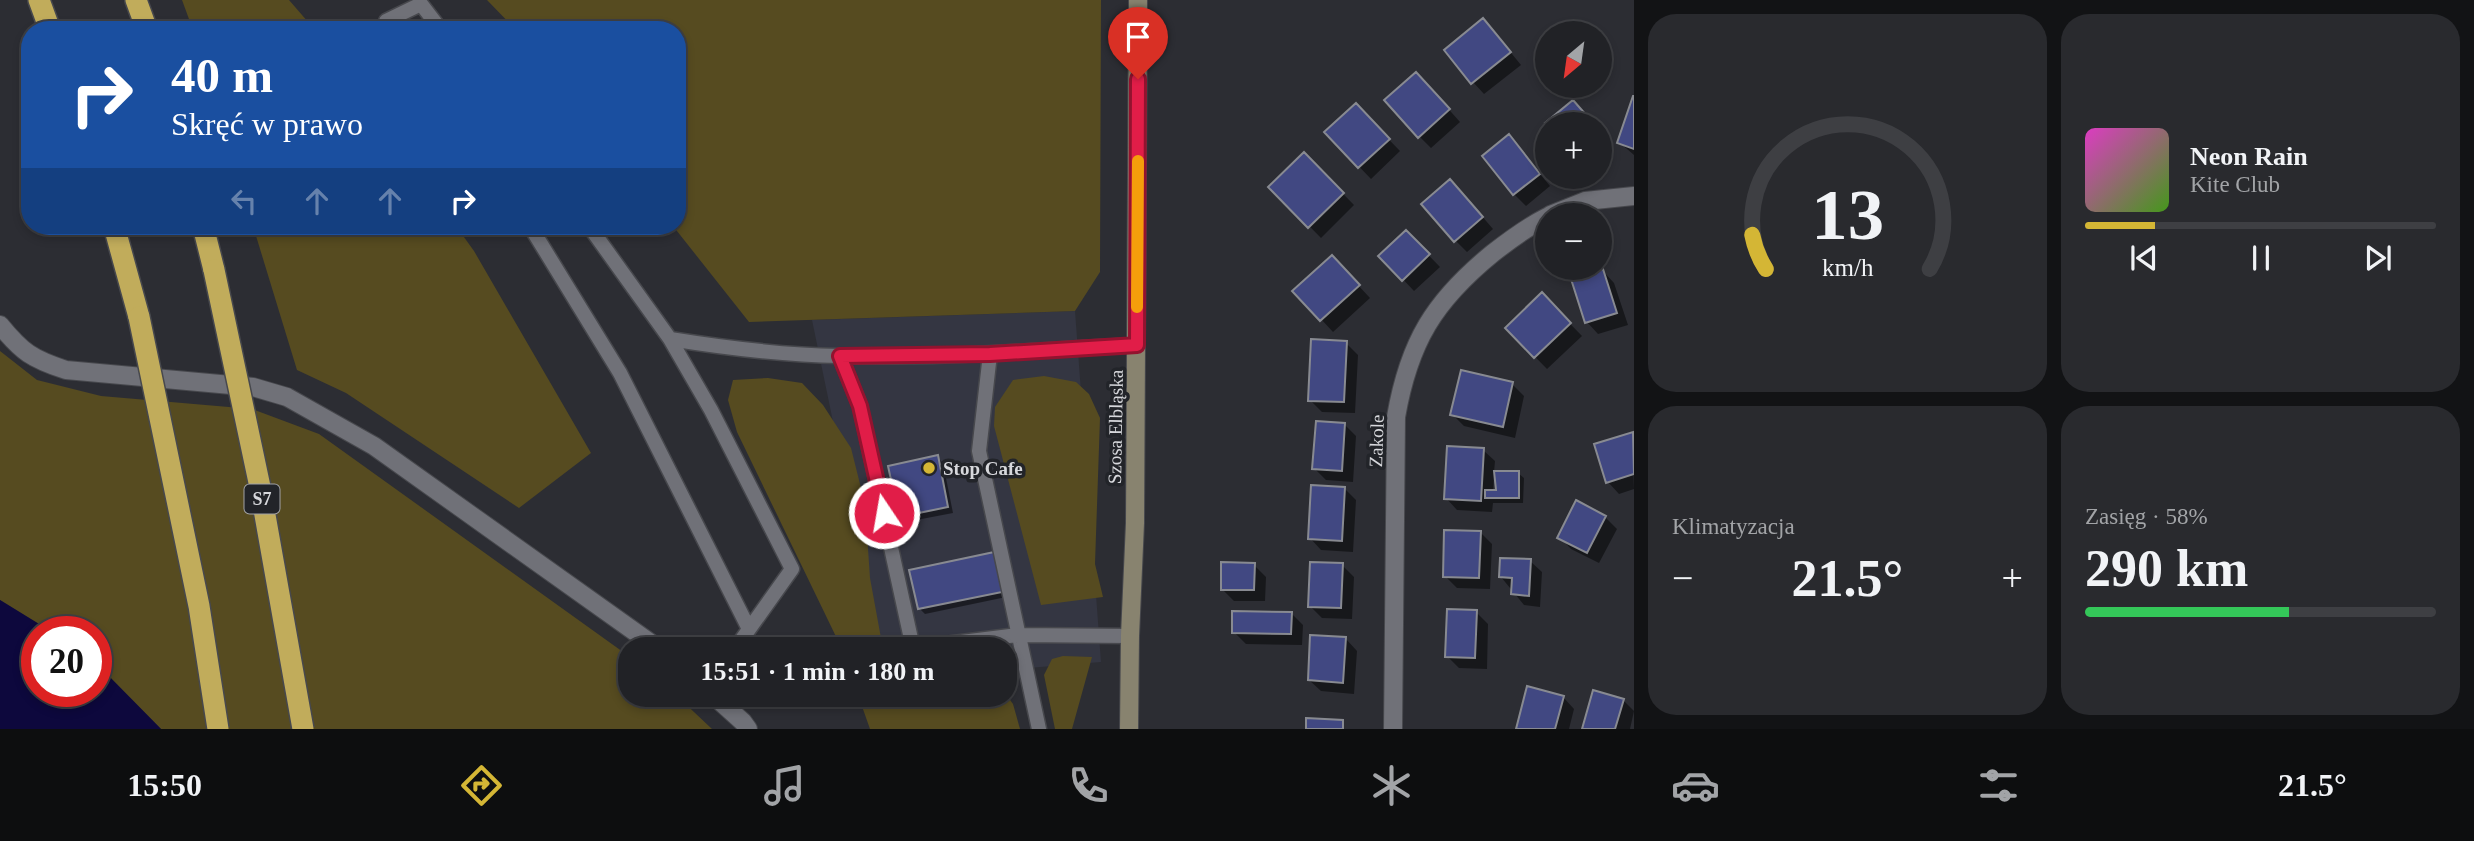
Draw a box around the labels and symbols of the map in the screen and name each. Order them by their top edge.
pin [1108,7,1168,79]
north arrow [1535,21,1612,98]
street label: Szosa Elbląska [1104,369,1127,484]
street label: Zakole [1365,414,1388,468]
place label: Stop Cafe [943,458,1023,479]
marker: Stop Cafe [921,460,937,476]
position arrow [847,476,921,550]
road number: S7 [244,485,280,514]
speed limit sign: 20 [21,616,112,707]

